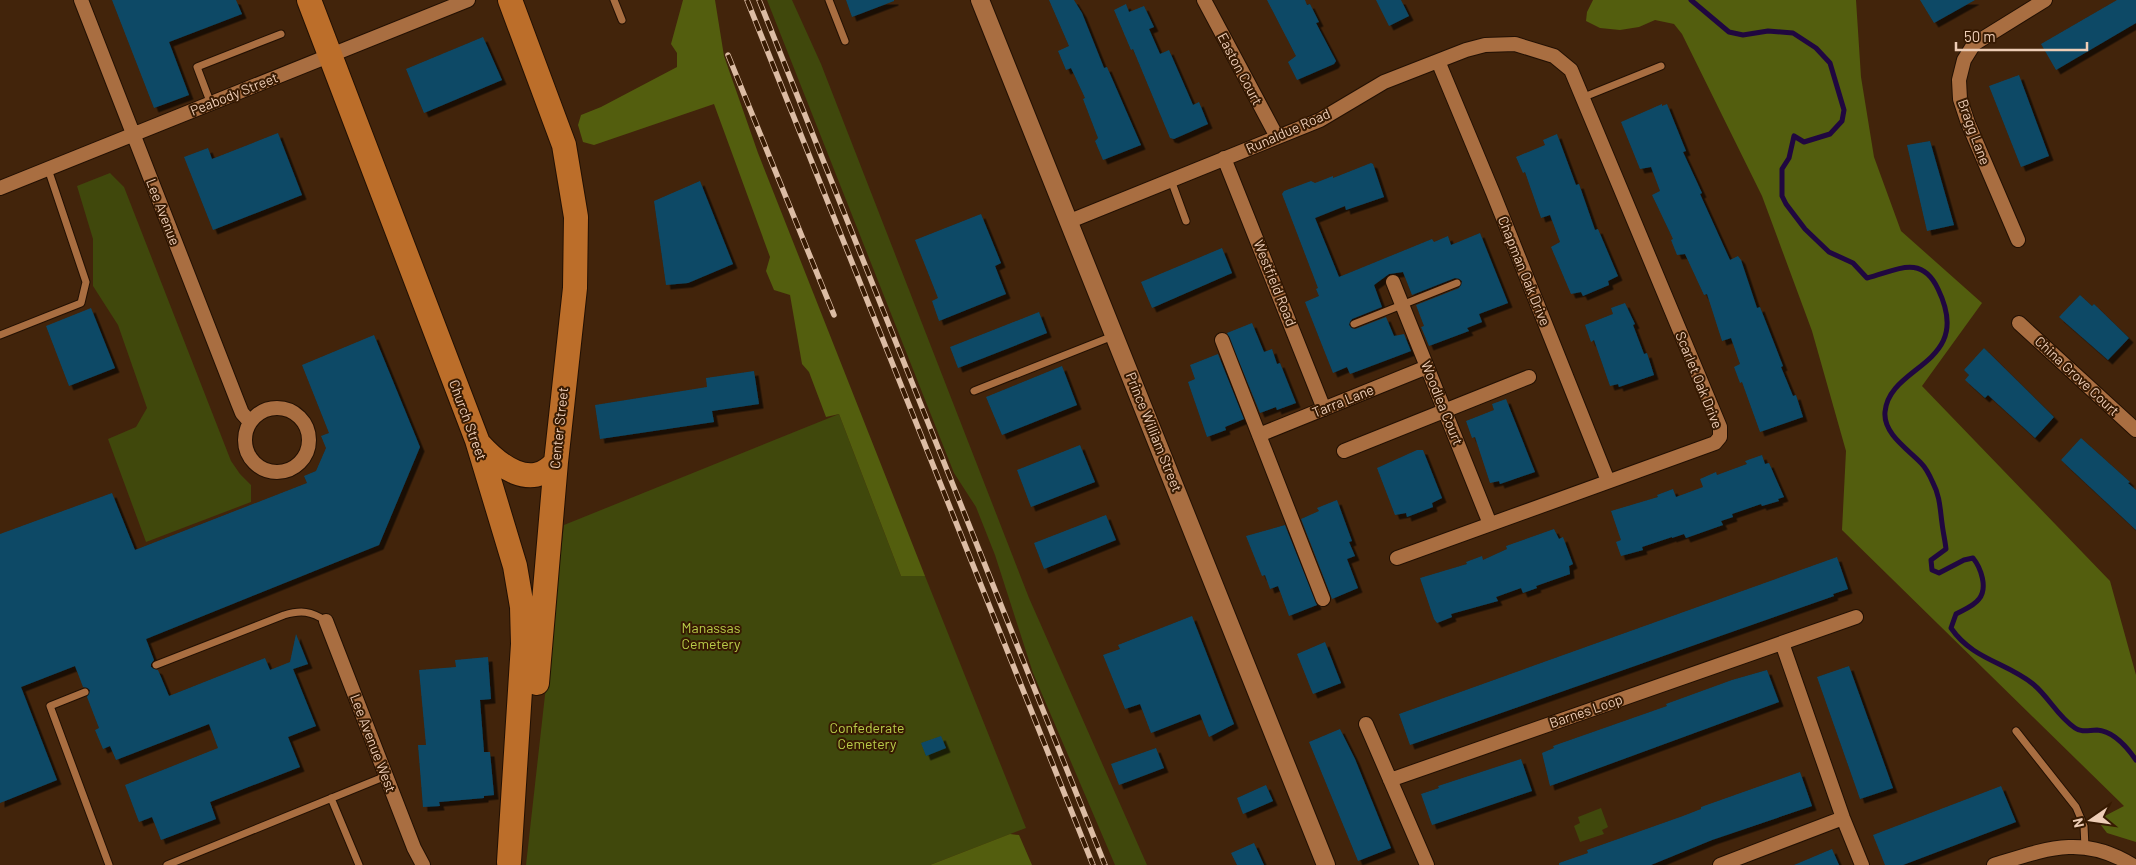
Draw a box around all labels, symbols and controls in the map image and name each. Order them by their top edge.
scale bar [1956,20,2087,52]
text: 50 m [1964,27,1996,45]
street label: Easton Court [1214,30,1267,108]
street label: Peabody Street [188,68,280,119]
street label: Bragg Lane [1955,97,1994,167]
street label: Runaldue Road [1243,104,1333,157]
street label: Lee Avenue [143,176,184,248]
street label: Chapman Oak Drive [1495,213,1554,328]
street label: Westfield Road [1250,237,1300,328]
street label: Scarlet Oak Drive [1672,329,1727,431]
street label: China Grove Court [2032,332,2123,419]
street label: Woodlea Court [1418,358,1467,447]
street label: Prince William Street [1123,370,1186,494]
street label: Church Street [446,377,491,462]
street label: Tarra Lane [1309,380,1376,421]
street label: Center Street [546,386,571,470]
park label: Manassas Cemetery [681,619,741,652]
street label: Barnes Loop [1547,690,1625,731]
street label: Lee Avenue West [347,691,400,794]
park label: Confederate Cemetery [829,719,905,752]
north arrow [2066,795,2116,845]
text: N [2069,817,2087,829]

